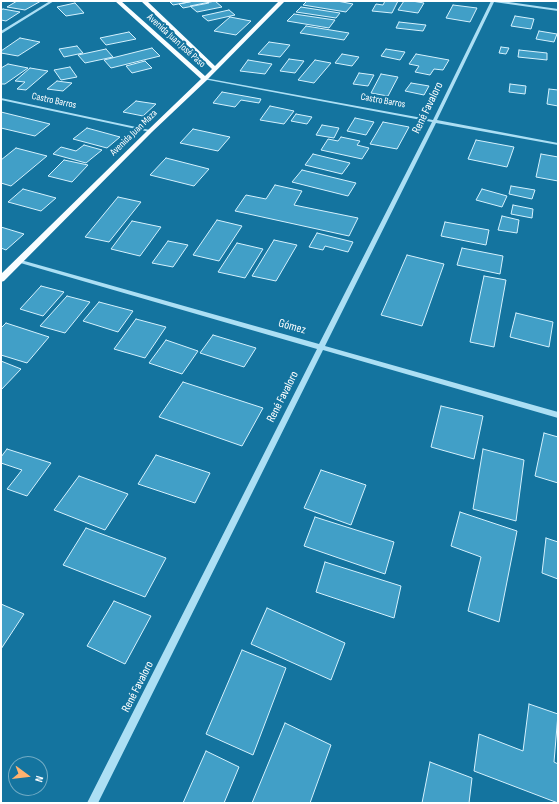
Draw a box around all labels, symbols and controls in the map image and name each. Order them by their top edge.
street label: Avenida Juan José Paso [144,12,208,70]
street label: René Favaloro [409,80,447,136]
street label: Castro Barros [31,90,77,112]
street label: Castro Barros [360,91,406,111]
street label: Avenida Juan Maza [108,108,160,158]
street label: Gómez [277,316,307,338]
street label: René Favaloro [264,369,302,425]
street label: René Favaloro [119,659,157,715]
north arrow [8,756,48,796]
text: N [32,774,46,783]

